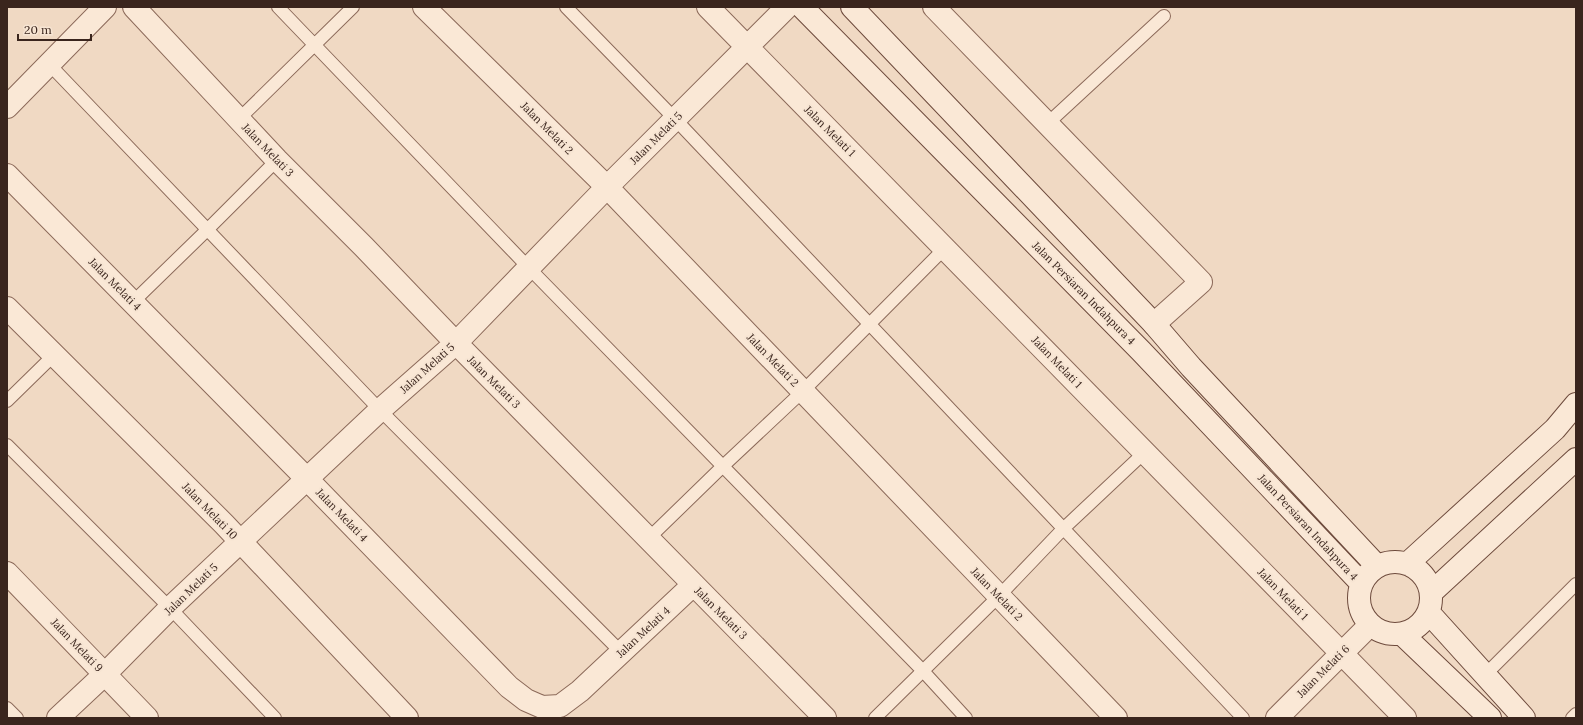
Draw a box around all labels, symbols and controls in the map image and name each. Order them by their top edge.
scale bar [18,16,91,42]
text: 20 m [24,22,52,37]
street label: Jalan Melati 2 [517,98,576,157]
street label: Jalan Melati 1 [801,102,859,160]
street label: Jalan Melati 5 [626,109,685,168]
street label: Jalan Melati 3 [238,120,297,180]
street label: Jalan Persiaran Indahpura 4 [1029,238,1139,348]
street label: Jalan Melati 4 [85,254,144,313]
street label: Jalan Melati 2 [743,330,802,390]
street label: Jalan Melati 1 [1028,332,1085,391]
street label: Jalan Melati 5 [396,340,457,397]
street label: Jalan Melati 3 [464,352,523,411]
street label: Jalan Persiaran Indahpura 4 [1254,470,1361,583]
street label: Jalan Melati 10 [179,479,241,542]
street label: Jalan Melati 4 [312,485,371,545]
street label: Jalan Melati 5 [161,560,221,619]
street label: Jalan Melati 2 [967,564,1026,624]
street label: Jalan Melati 1 [1254,564,1311,623]
street label: Jalan Melati 3 [691,583,750,642]
street label: Jalan Melati 4 [612,603,673,661]
street label: Jalan Melati 9 [47,615,106,675]
street label: Jalan Melati 6 [1293,642,1352,701]

